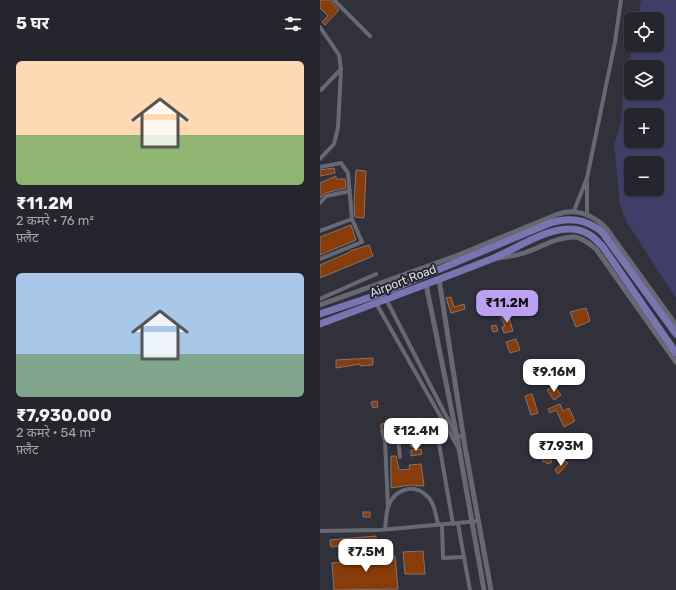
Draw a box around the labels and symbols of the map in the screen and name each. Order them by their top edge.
street label: Airport Road [368,262,438,300]
pin: ₹11.2M [474,290,540,324]
pin: ₹9.16M [521,359,587,393]
pin: ₹12.4M [383,418,449,452]
pin: ₹7.93M [528,433,594,467]
pin: ₹7.5M [338,539,394,573]

